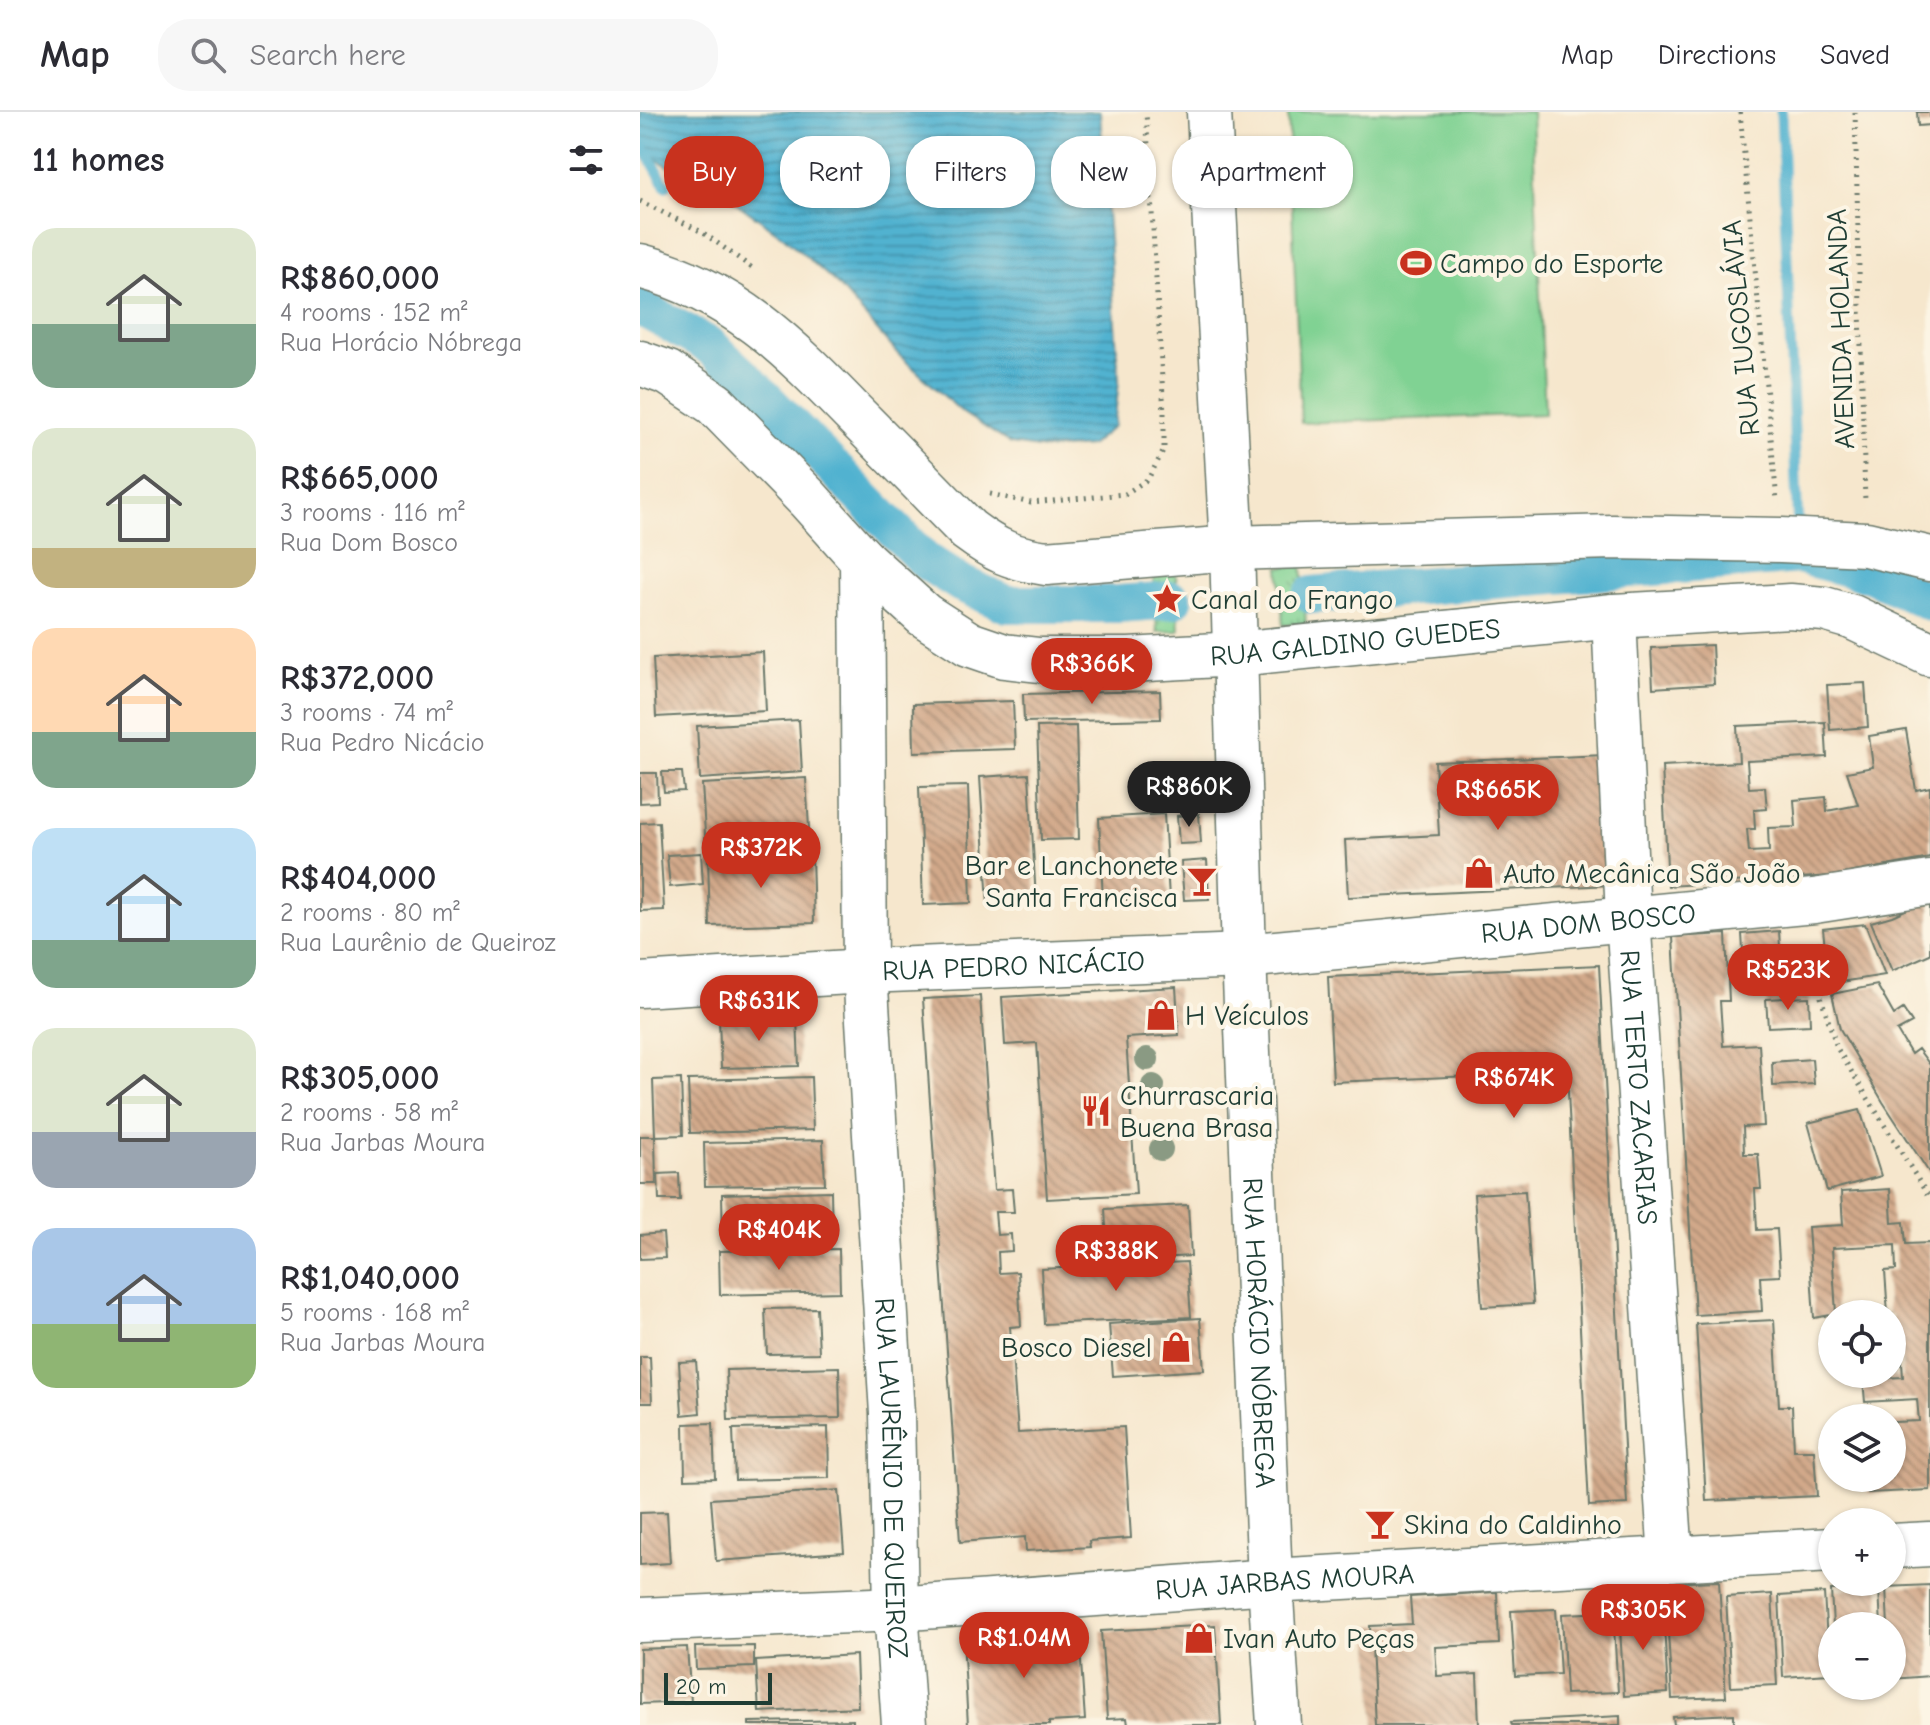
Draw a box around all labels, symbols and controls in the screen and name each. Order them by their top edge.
search box [158,19,718,91]
text: Map [40,33,110,77]
icon: search [186,33,230,77]
text: Search here [250,38,406,73]
text: Map [1561,39,1614,71]
text: Directions [1658,39,1776,71]
text: Saved [1820,39,1890,71]
chip: Buy [664,136,764,208]
chip: Rent [780,136,890,208]
chip: Filters [906,136,1035,208]
chip: New [1051,136,1156,208]
chip: Apartment [1172,136,1353,208]
icon: filters [564,138,608,182]
text: 11 homes [32,140,165,180]
street label: AVENIDA HOLANDA [1821,208,1861,450]
street label: RUA IUGOSLÁVIA [1715,219,1766,437]
sports icon: Campo do Esporte [1399,246,1433,280]
place label: Campo do Esporte [1440,248,1663,280]
text: R$860,000 [280,258,440,298]
icon: home [96,260,192,356]
text: 4 rooms · 152 m² [280,298,468,328]
text: Rua Horácio Nóbrega [280,328,522,358]
text: R$665,000 [280,458,439,498]
icon: home [96,460,192,556]
text: 3 rooms · 116 m² [280,498,465,528]
text: Rua Dom Bosco [280,528,458,558]
place icon: Canal do Frango [1150,582,1184,616]
place label: Canal do Frango [1191,584,1393,616]
street label: RUA GALDINO GUEDES [1209,613,1502,672]
pin: R$366K [1027,638,1157,706]
text: R$366K [1049,649,1135,679]
text: R$372,000 [280,658,434,698]
icon: home [96,660,192,756]
text: 3 rooms · 74 m² [280,698,453,728]
text: Rua Pedro Nicácio [280,728,485,758]
pin: R$860K [1124,761,1254,829]
pin: R$665K [1433,764,1563,832]
text: R$860K [1145,772,1233,802]
text: R$665K [1455,775,1541,805]
pin: R$372K [696,822,826,890]
text: R$372K [720,833,802,863]
place label: Bar e Lanchonete Santa Francisca [965,850,1178,914]
shop icon: Auto Mecânica São João [1462,856,1496,890]
text: R$404,000 [280,858,436,898]
place label: Auto Mecânica São João [1503,858,1800,890]
icon: home [96,860,192,956]
bar icon: Bar e Lanchonete Santa Francisca [1185,864,1219,898]
street label: RUA DOM BOSCO [1480,897,1697,950]
text: 2 rooms · 80 m² [280,898,460,928]
text: Rua Laurênio de Queiroz [280,928,556,958]
pin: R$523K [1723,944,1853,1012]
street label: RUA PEDRO NICÁCIO [881,945,1145,987]
street label: RUA TERTO ZACARIAS [1613,949,1664,1226]
text: R$523K [1745,955,1831,985]
pin: R$631K [694,975,824,1043]
text: R$631K [718,986,800,1016]
shop icon: H Veículos [1144,998,1178,1032]
place label: H Veículos [1185,1000,1309,1032]
pin: R$674K [1449,1052,1579,1120]
text: R$305,000 [280,1058,439,1098]
icon: home [96,1060,192,1156]
text: R$674K [1474,1063,1554,1093]
place label: Churrascaria Buena Brasa [1120,1080,1274,1144]
restaurant icon: Churrascaria Buena Brasa [1079,1094,1113,1128]
text: 2 rooms · 58 m² [280,1098,458,1128]
text: Rua Jarbas Moura [280,1128,485,1158]
street label: RUA HORÁCIO NÓBREGA [1236,1177,1281,1489]
pin: R$404K [714,1204,844,1272]
text: R$404K [737,1215,821,1245]
pin: R$388K [1051,1225,1181,1293]
text: R$388K [1074,1236,1158,1266]
text: R$1,040,000 [280,1258,460,1298]
icon: home [96,1260,192,1356]
street label: RUA LAURÊNIO DE QUEIROZ [868,1297,914,1660]
text: 5 rooms · 168 m² [280,1298,469,1328]
map controls [1818,1300,1906,1700]
button: locate [1818,1300,1906,1388]
text: Rua Jarbas Moura [280,1328,485,1358]
shop icon: Bosco Diesel [1159,1330,1193,1364]
place label: Bosco Diesel [1001,1332,1152,1364]
button: layers [1818,1404,1906,1492]
bar icon: Skina do Caldinho [1363,1507,1397,1541]
button: + [1818,1508,1906,1596]
place label: Skina do Caldinho [1404,1509,1622,1541]
street label: RUA JARBAS MOURA [1154,1558,1415,1607]
pin: R$305K [1578,1584,1708,1652]
text: R$305K [1600,1595,1686,1625]
pin: R$1.04M [950,1612,1098,1680]
button: − [1818,1612,1906,1700]
shop icon: Ivan Auto Peças [1182,1621,1216,1655]
text: R$1.04M [977,1623,1071,1653]
place label: Ivan Auto Peças [1223,1623,1414,1655]
scale bar [664,1669,772,1705]
text: 20 m [676,1674,726,1700]

